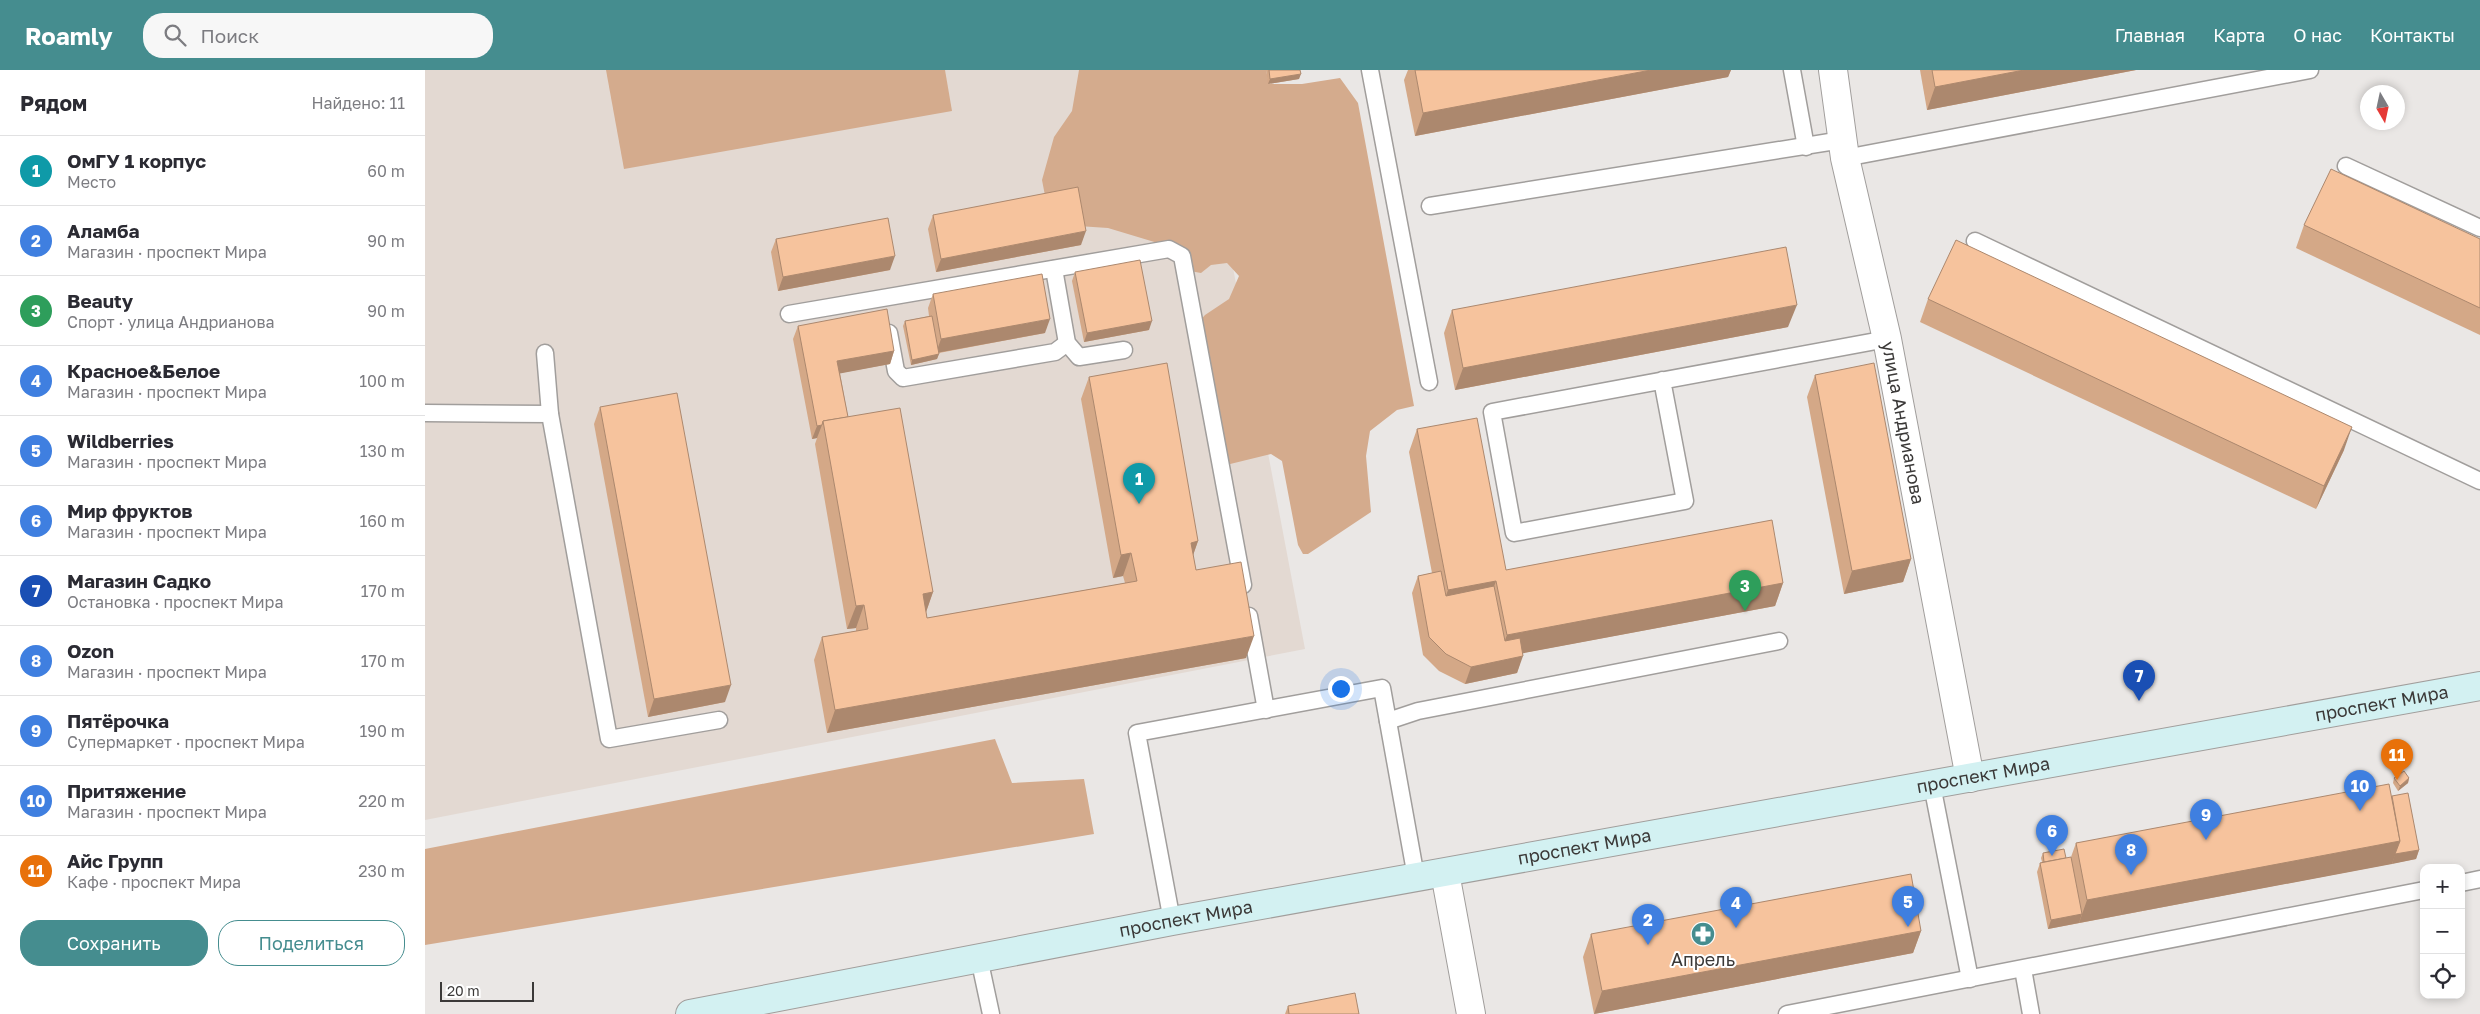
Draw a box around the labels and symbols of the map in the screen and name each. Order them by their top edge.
north arrow [2360,85,2405,130]
street label: улица Андрианова [1878,339,1930,506]
pin: 1 [1123,463,1155,504]
pin: 3 [1729,570,1761,611]
pin: 7 [2123,660,2155,701]
your location [1328,676,1354,702]
street label: проспект Мира [2313,680,2450,725]
pin: 11 [2381,739,2413,780]
street label: проспект Мира [1914,752,2051,797]
pin: 10 [2344,770,2376,811]
pin: 9 [2190,799,2222,840]
pin: 6 [2036,815,2068,856]
street label: проспект Мира [1516,823,1653,869]
pin: 8 [2115,834,2147,875]
pin: 5 [1892,886,1924,927]
pin: 4 [1720,887,1752,928]
street label: проспект Мира [1117,895,1254,941]
pin: 2 [1632,904,1664,945]
pharmacy icon: Апрель [1690,921,1716,947]
place label: Апрель [1671,948,1735,970]
scale bar [440,979,534,1002]

